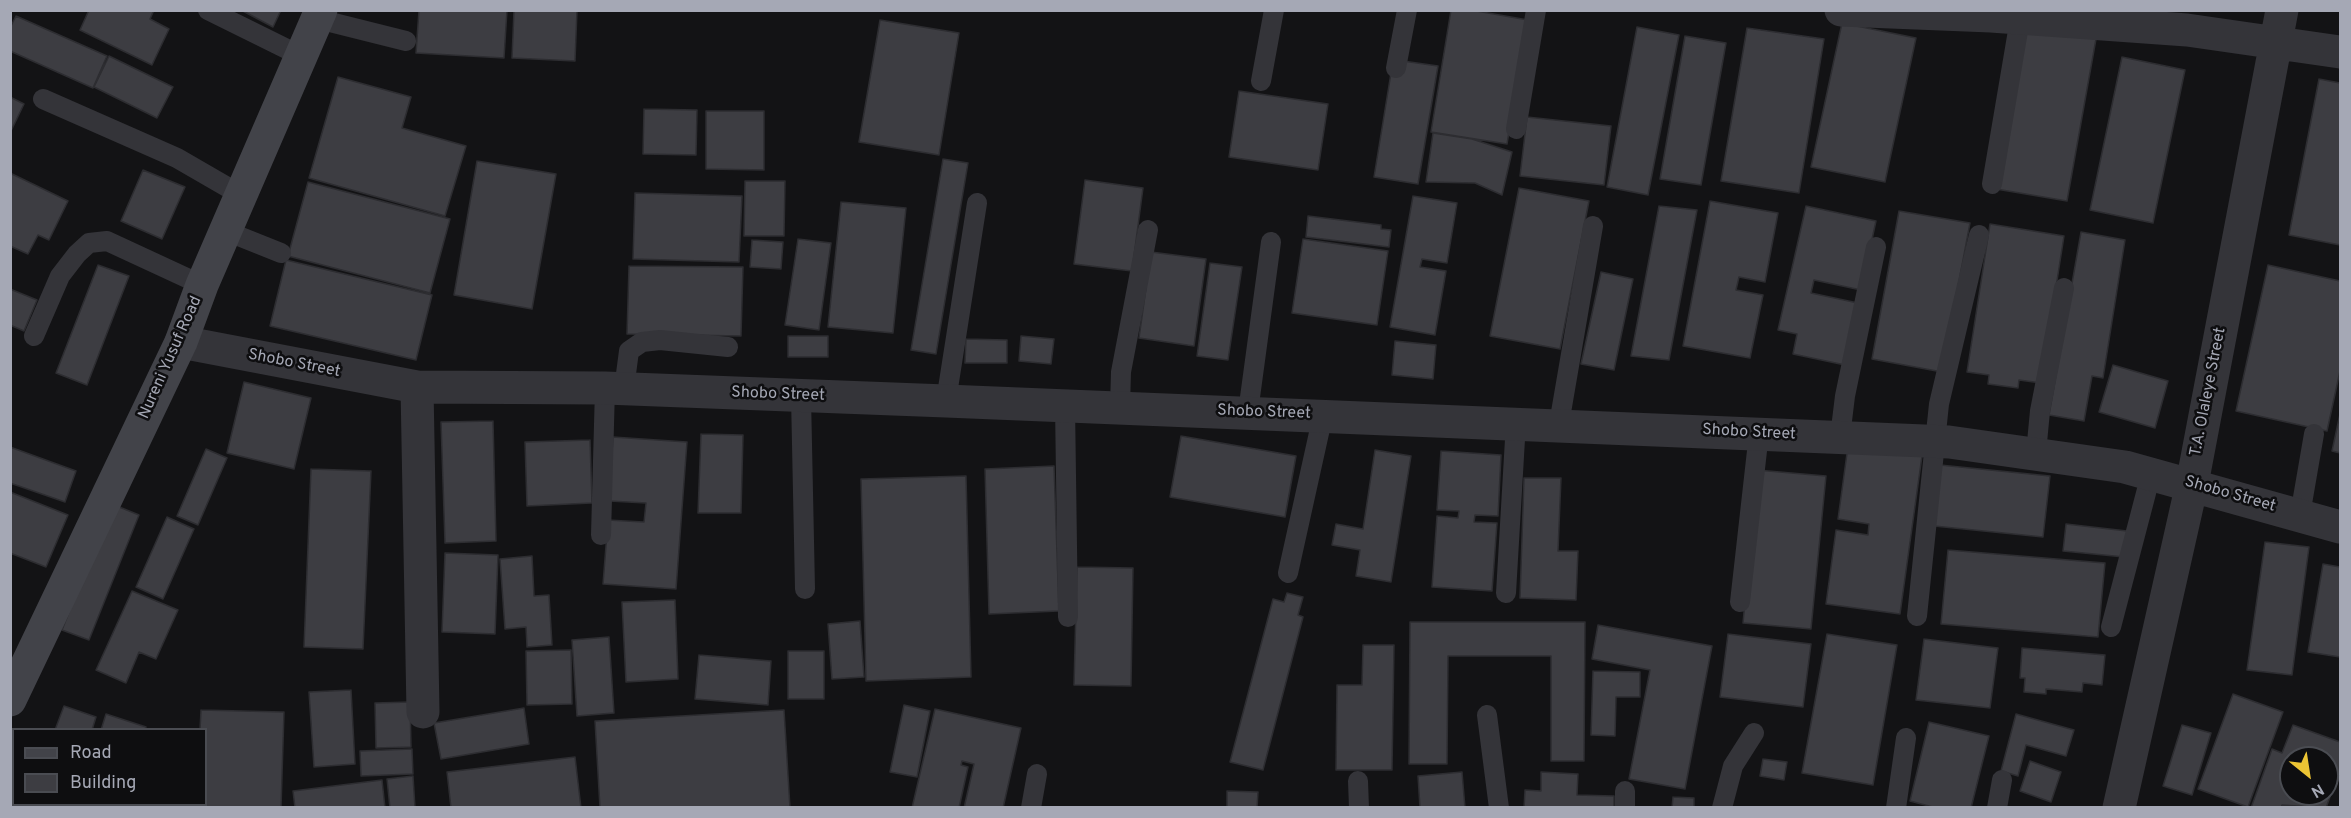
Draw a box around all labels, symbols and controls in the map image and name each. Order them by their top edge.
street label: Nureni Yusuf Road [135,294,207,422]
street label: T.A. Olaleye Street [2187,326,2231,458]
street label: Shobo Street [246,346,342,382]
street label: Shobo Street [731,384,825,406]
street label: Shobo Street [1217,402,1311,424]
street label: Shobo Street [1702,421,1796,445]
street label: Shobo Street [2182,473,2278,517]
legend [12,728,207,806]
text: Road [70,742,112,765]
north arrow [2279,746,2339,806]
text: Building [70,772,136,795]
text: N [2307,778,2327,801]

